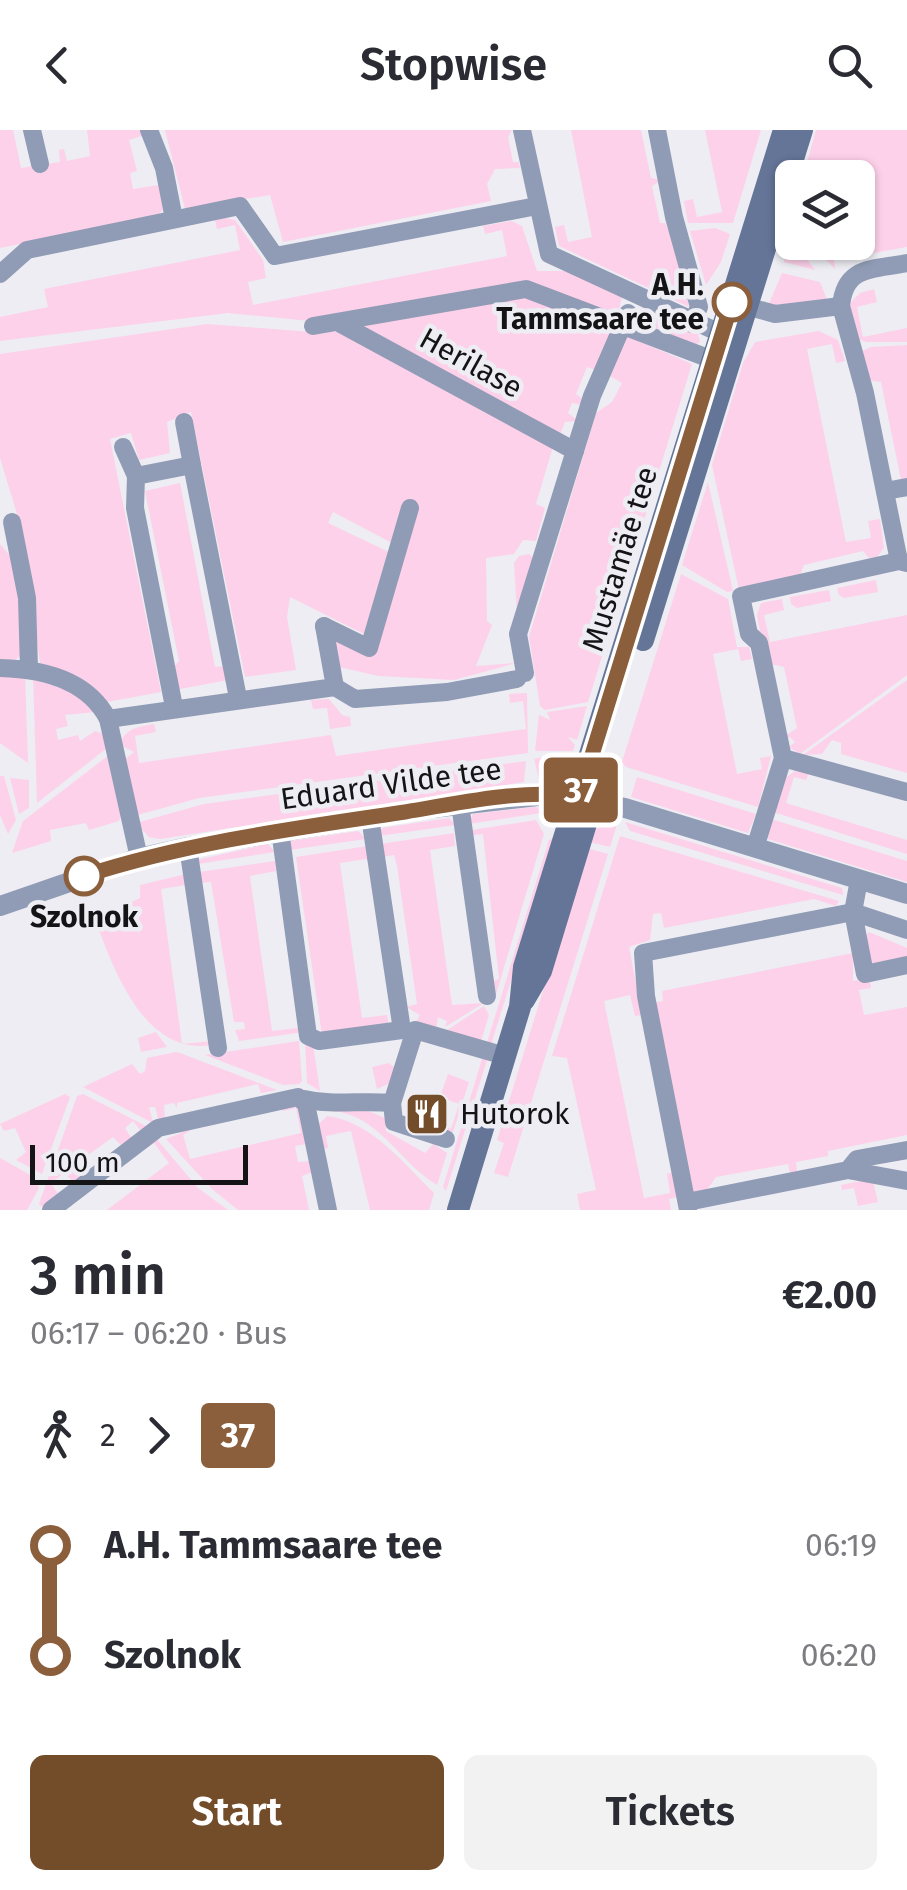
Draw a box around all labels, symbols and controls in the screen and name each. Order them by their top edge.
icon: back [30,38,85,93]
text: Stopwise [360,38,547,92]
icon: search [822,38,877,93]
map controls [775,160,875,260]
button: layers [775,160,875,260]
place label: A.H. Tammsaare tee [496,267,704,337]
marker: A.H. Tammsaare tee [713,283,751,321]
street label: Herilase [413,320,529,406]
street label: Mustamäe tee [575,462,665,656]
street label: Eduard Vilde tee [278,751,504,817]
line badge: 37 [536,758,626,822]
text: 37 [564,769,598,811]
marker: Szolnok [65,857,103,895]
place label: Szolnok [30,899,139,935]
restaurant icon: Hutorok [404,1091,450,1137]
place label: Hutorok [460,1096,570,1132]
scale bar [30,1140,248,1184]
text: 100 m [45,1146,120,1179]
text: 3 min [30,1243,166,1309]
text: €2.00 [782,1272,877,1318]
text: 06:17 – 06:20 · Bus [30,1314,287,1352]
icon: walk [30,1408,85,1463]
icon: forward [131,1408,186,1463]
text: 37 [221,1414,255,1456]
text: 2 [100,1416,116,1454]
text: A.H. Tammsaare tee [104,1522,442,1568]
text: 06:19 [805,1526,877,1564]
text: Szolnok [104,1632,241,1678]
text: 06:20 [801,1636,877,1674]
button: Start [30,1755,444,1870]
button: Tickets [464,1755,877,1870]

